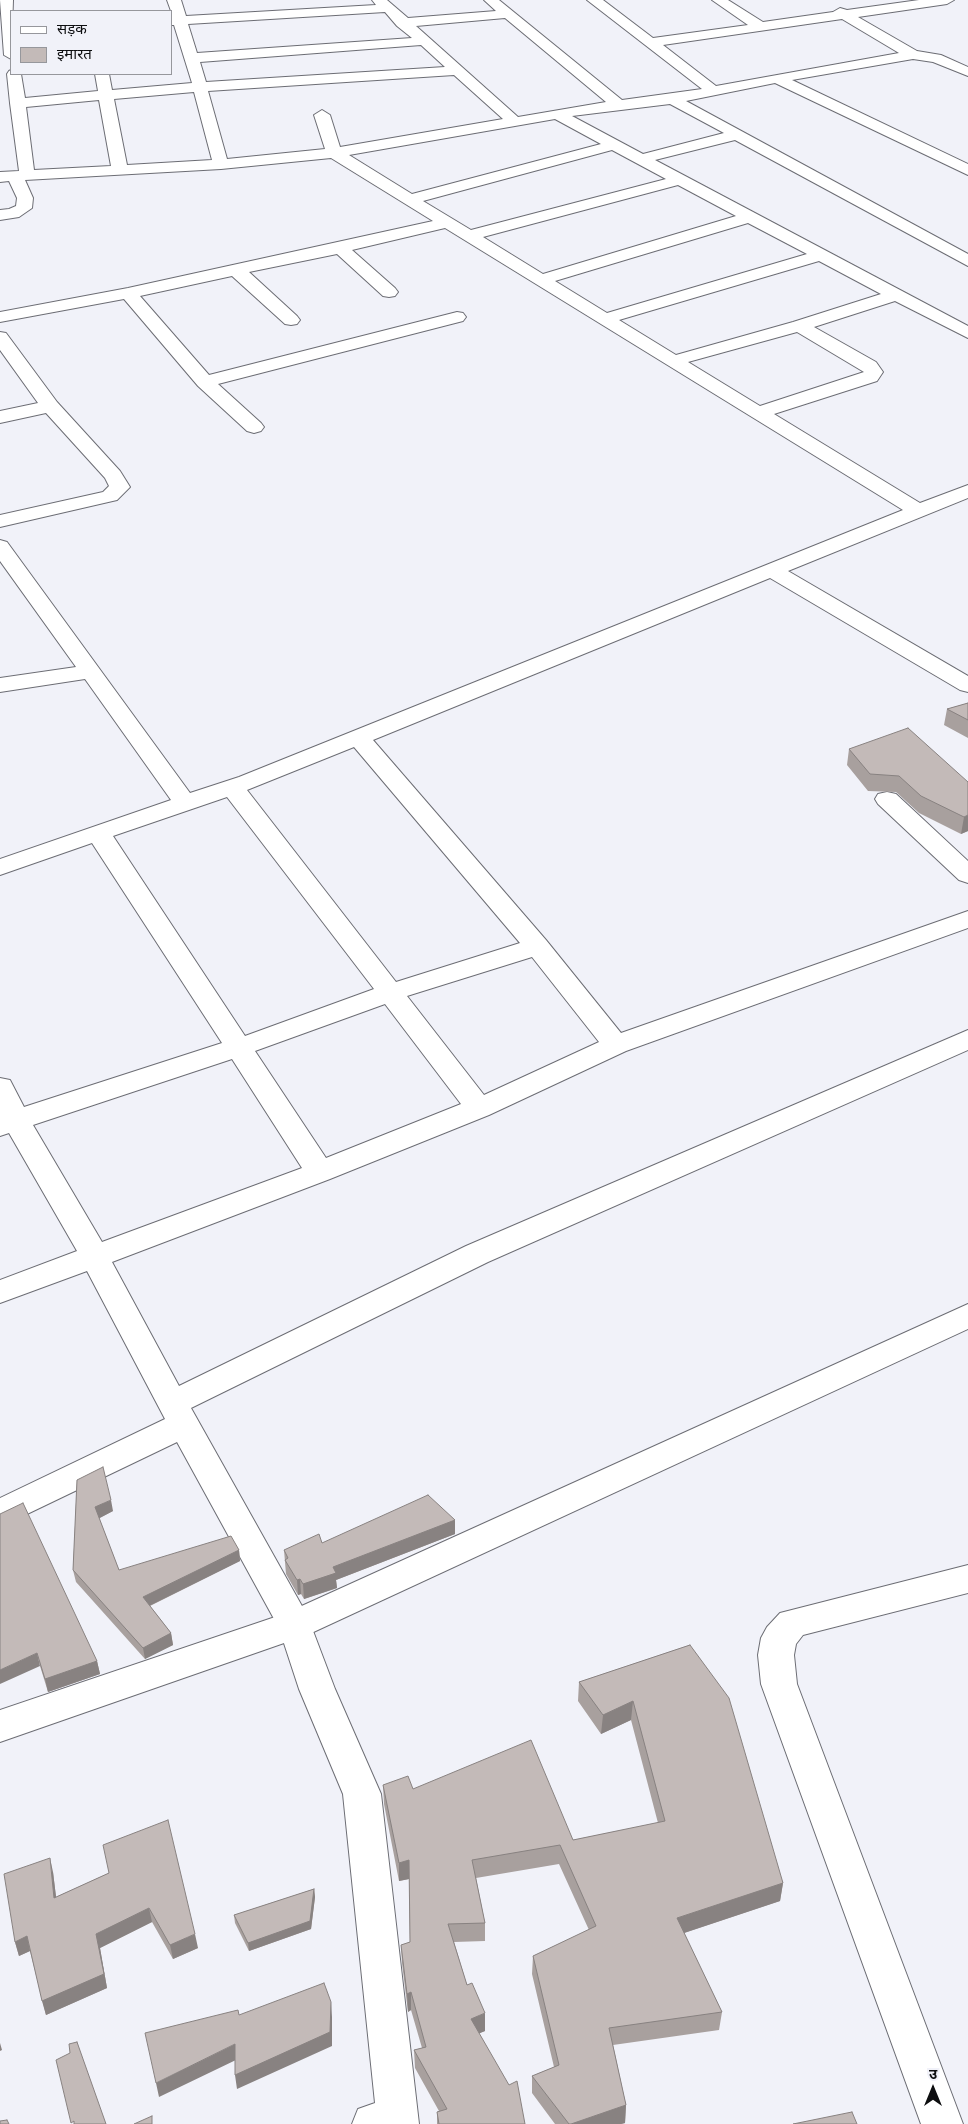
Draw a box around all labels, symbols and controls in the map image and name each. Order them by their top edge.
legend [10,10,172,75]
text: सड़क [57,19,87,37]
text: इमारत [57,44,92,62]
north arrow [908,2064,958,2114]
text: उ [929,2065,937,2082]

